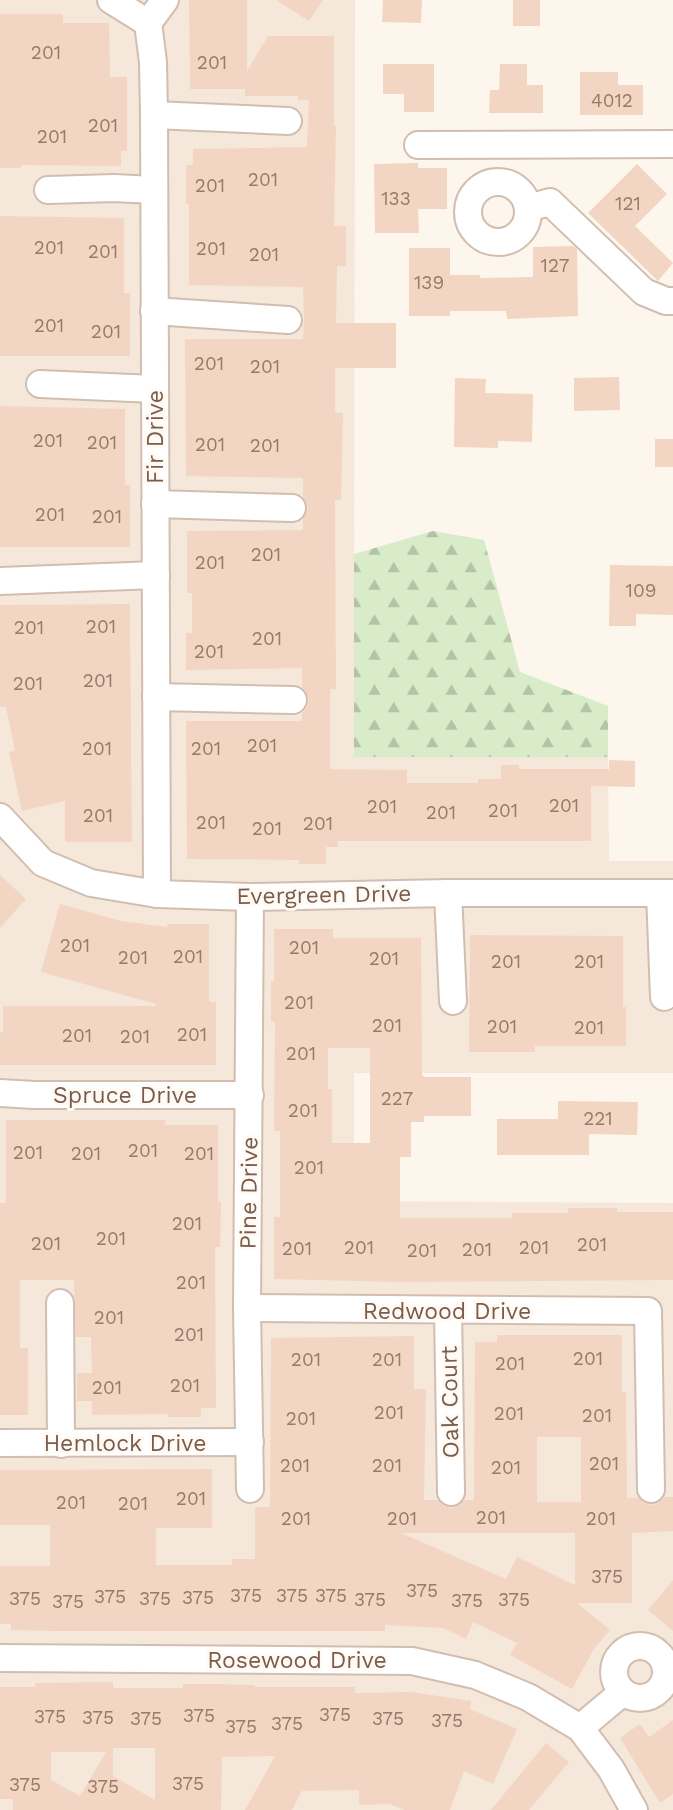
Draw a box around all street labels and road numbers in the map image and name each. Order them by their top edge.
street label: Fir Drive [142,390,169,484]
street label: Evergreen Drive [236,880,412,910]
street label: Spruce Drive [53,1082,197,1109]
street label: Pine Drive [235,1136,263,1250]
street label: Redwood Drive [363,1298,531,1325]
street label: Oak Court [436,1345,464,1459]
street label: Hemlock Drive [43,1430,207,1457]
street label: Rosewood Drive [207,1647,387,1674]

